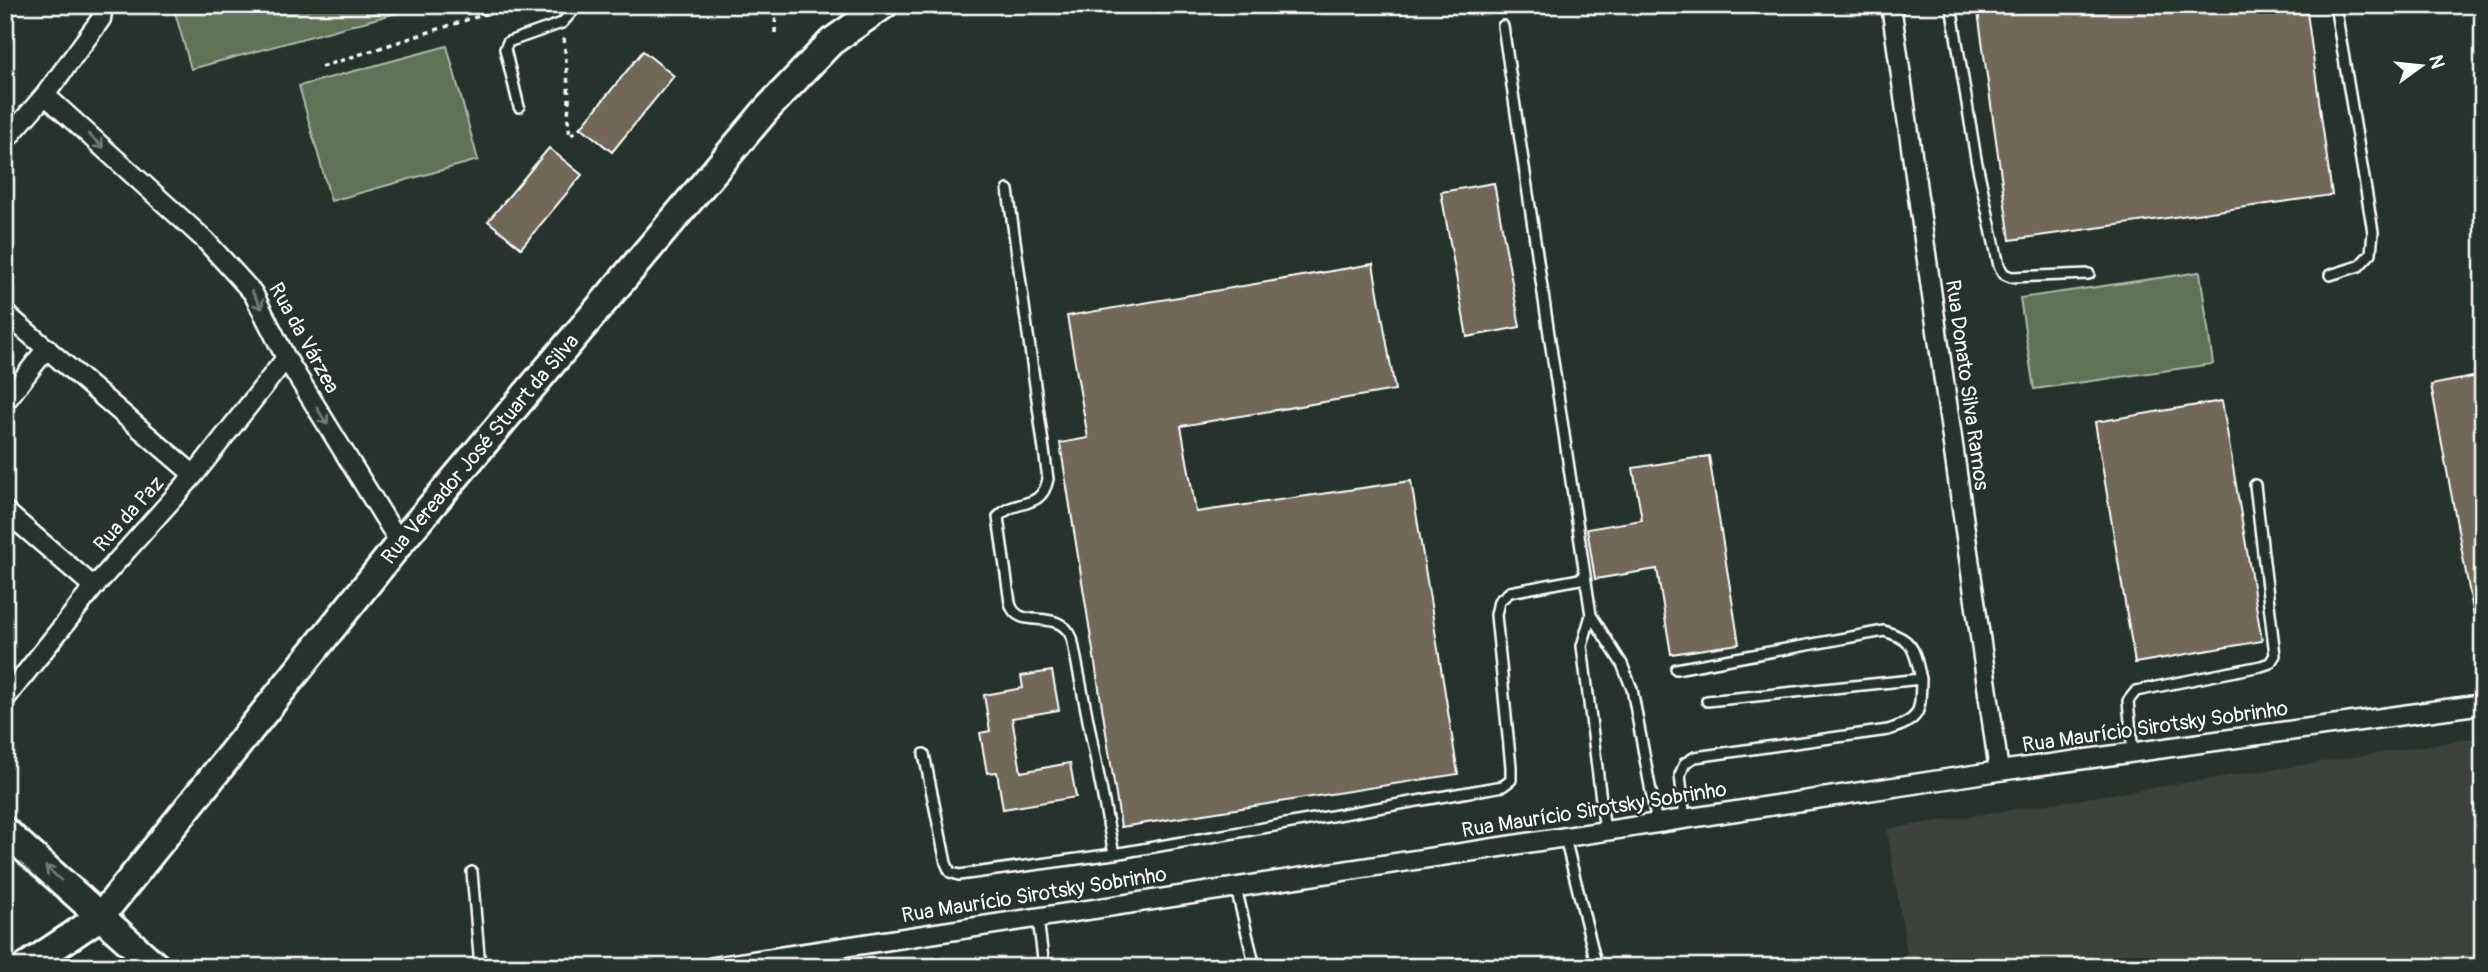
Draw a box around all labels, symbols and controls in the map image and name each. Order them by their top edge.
north arrow [2386,32,2456,102]
text: N [2423,53,2450,71]
one-way arrow [87,133,105,149]
street label: Rua da Várzea [262,278,346,398]
street label: Rua Donato Silva Ramos [1939,278,1995,493]
one-way arrow [251,290,265,310]
street label: Rua Vereador José Stuart da Silva [375,328,585,570]
one-way arrow [314,406,329,425]
street label: Rua da Paz [88,470,170,558]
street label: Rua Maurício Sirotsky Sobrinho [2020,695,2290,759]
street label: Rua Maurício Sirotsky Sobrinho [1460,776,1728,844]
street label: Rua Maurício Sirotsky Sobrinho [900,861,1168,929]
one-way arrow [45,865,62,882]

